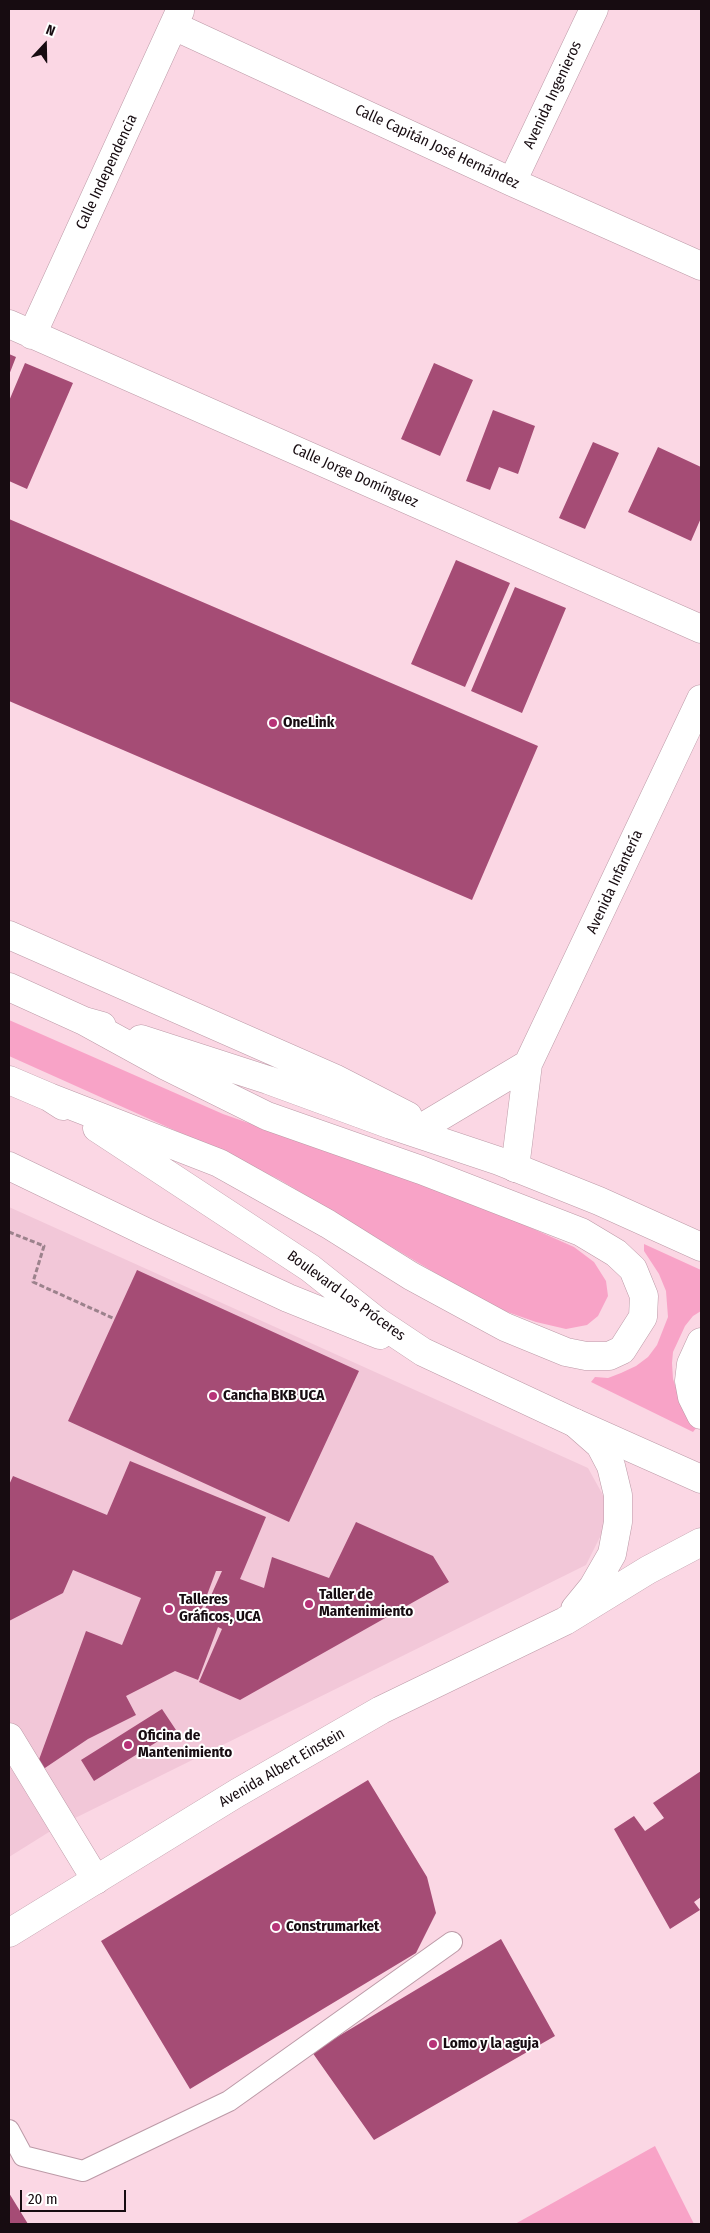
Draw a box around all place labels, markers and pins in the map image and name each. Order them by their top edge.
place label: OneLink [283,714,334,732]
marker: OneLink [267,717,279,729]
place label: Cancha BKB UCA [223,1387,324,1405]
marker: Cancha BKB UCA [207,1390,219,1402]
place label: Taller de Mantenimiento [319,1586,413,1621]
place label: Talleres Gráficos, UCA [179,1591,261,1626]
marker: Taller de Mantenimiento [303,1598,315,1610]
marker: Talleres Gráficos, UCA [163,1603,175,1615]
place label: Oficina de Mantenimiento [138,1727,232,1762]
marker: Oficina de Mantenimiento [122,1739,134,1751]
place label: Construmarket [286,1918,379,1936]
marker: Construmarket [270,1921,282,1933]
place label: Lomo y la aguja [443,2035,539,2053]
marker: Lomo y la aguja [427,2038,439,2050]

